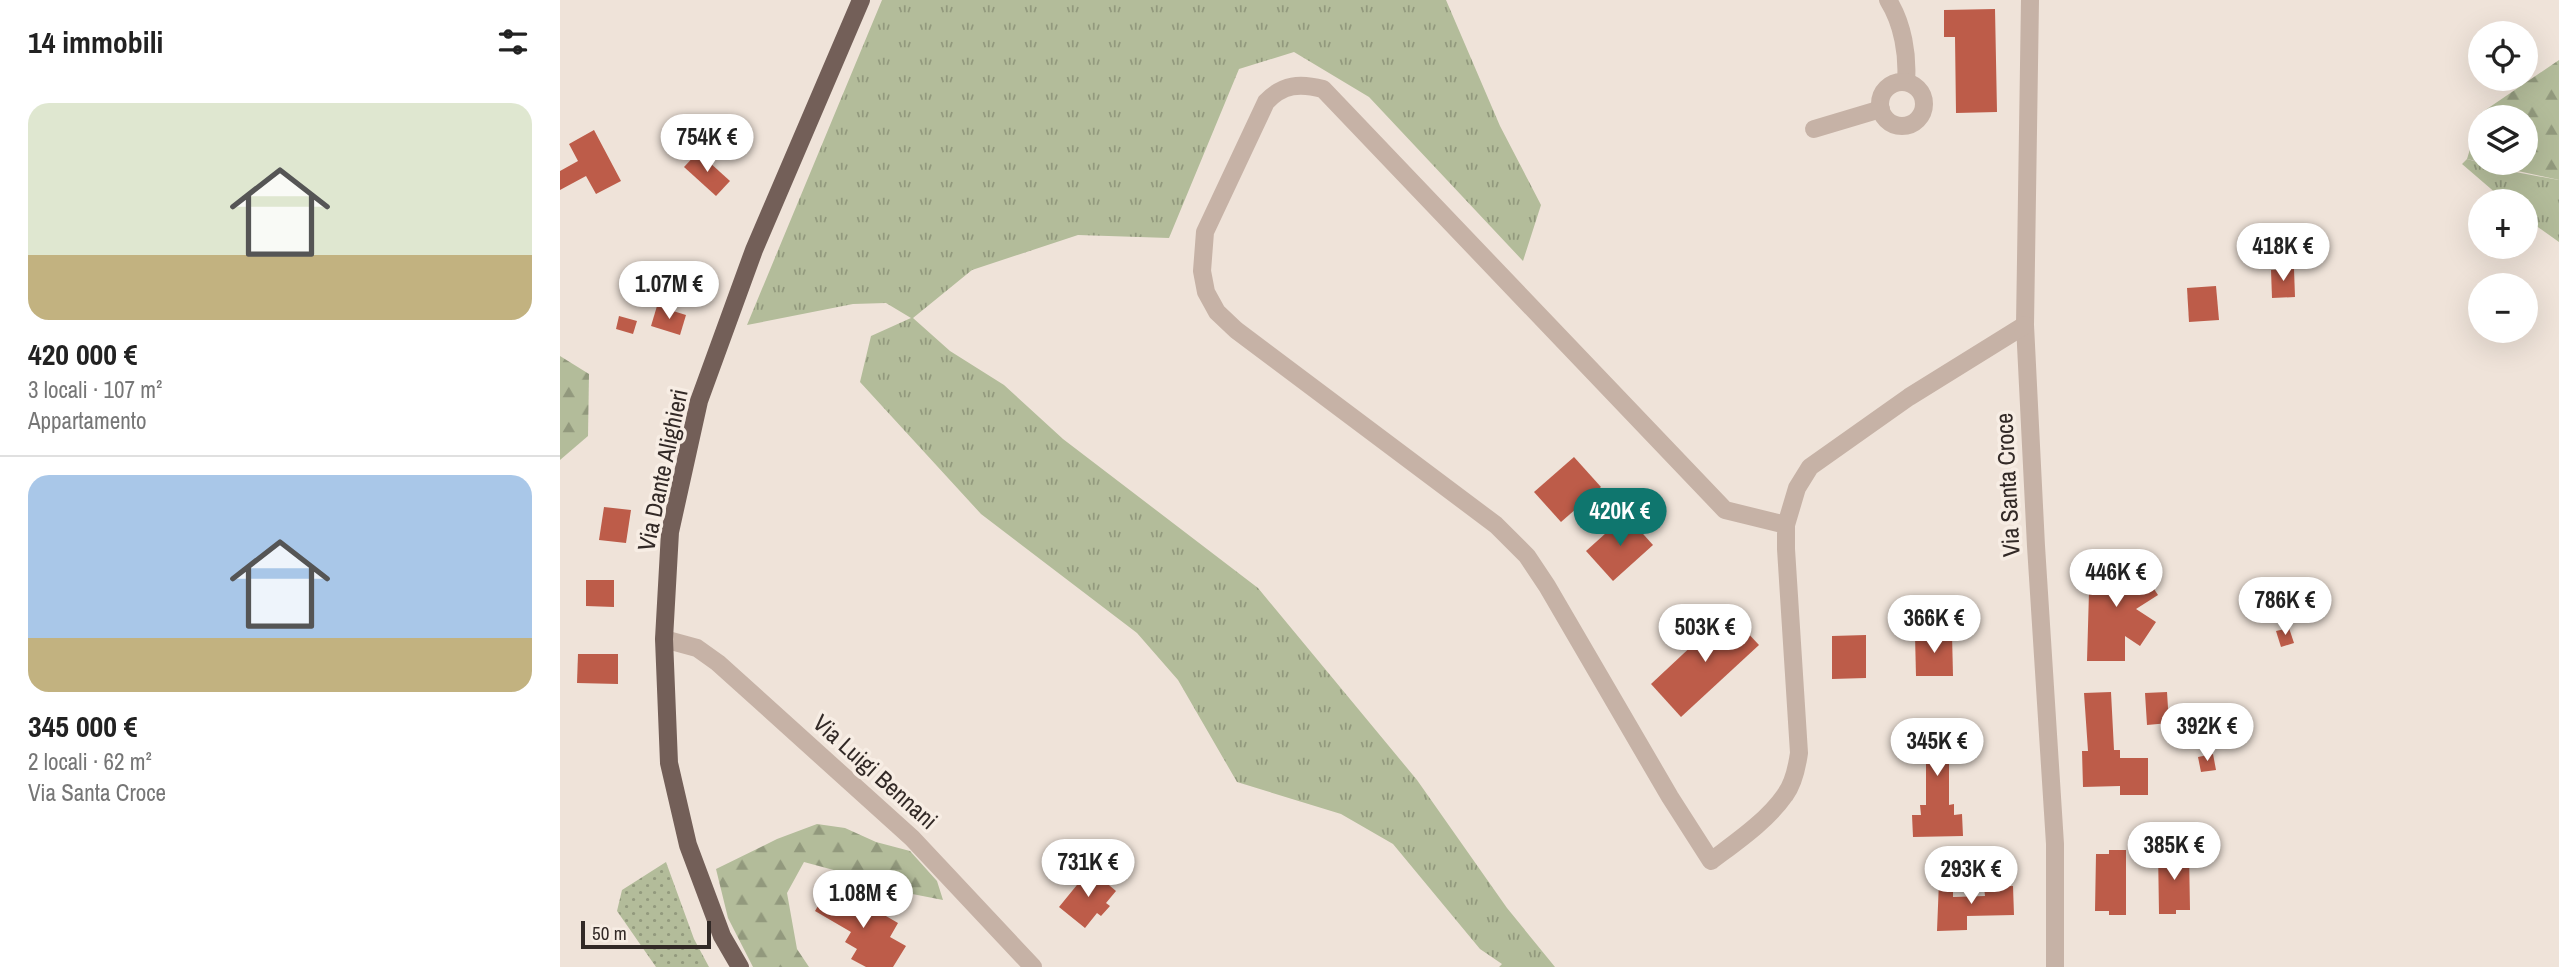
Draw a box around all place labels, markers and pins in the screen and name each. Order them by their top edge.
pin: 754K € [650,114,764,174]
pin: 418K € [2226,224,2340,283]
pin: 1.07M € [604,262,734,321]
pin: 420K € [1563,489,1677,548]
pin: 446K € [2059,550,2173,609]
pin: 786K € [2228,578,2342,637]
pin: 366K € [1877,596,1991,655]
pin: 503K € [1648,604,1762,664]
pin: 392K € [2150,704,2264,763]
pin: 345K € [1880,718,1994,778]
pin: 385K € [2117,822,2231,882]
pin: 731K € [1031,839,1145,899]
pin: 293K € [1914,846,2028,906]
pin: 1.08M € [798,870,928,930]

